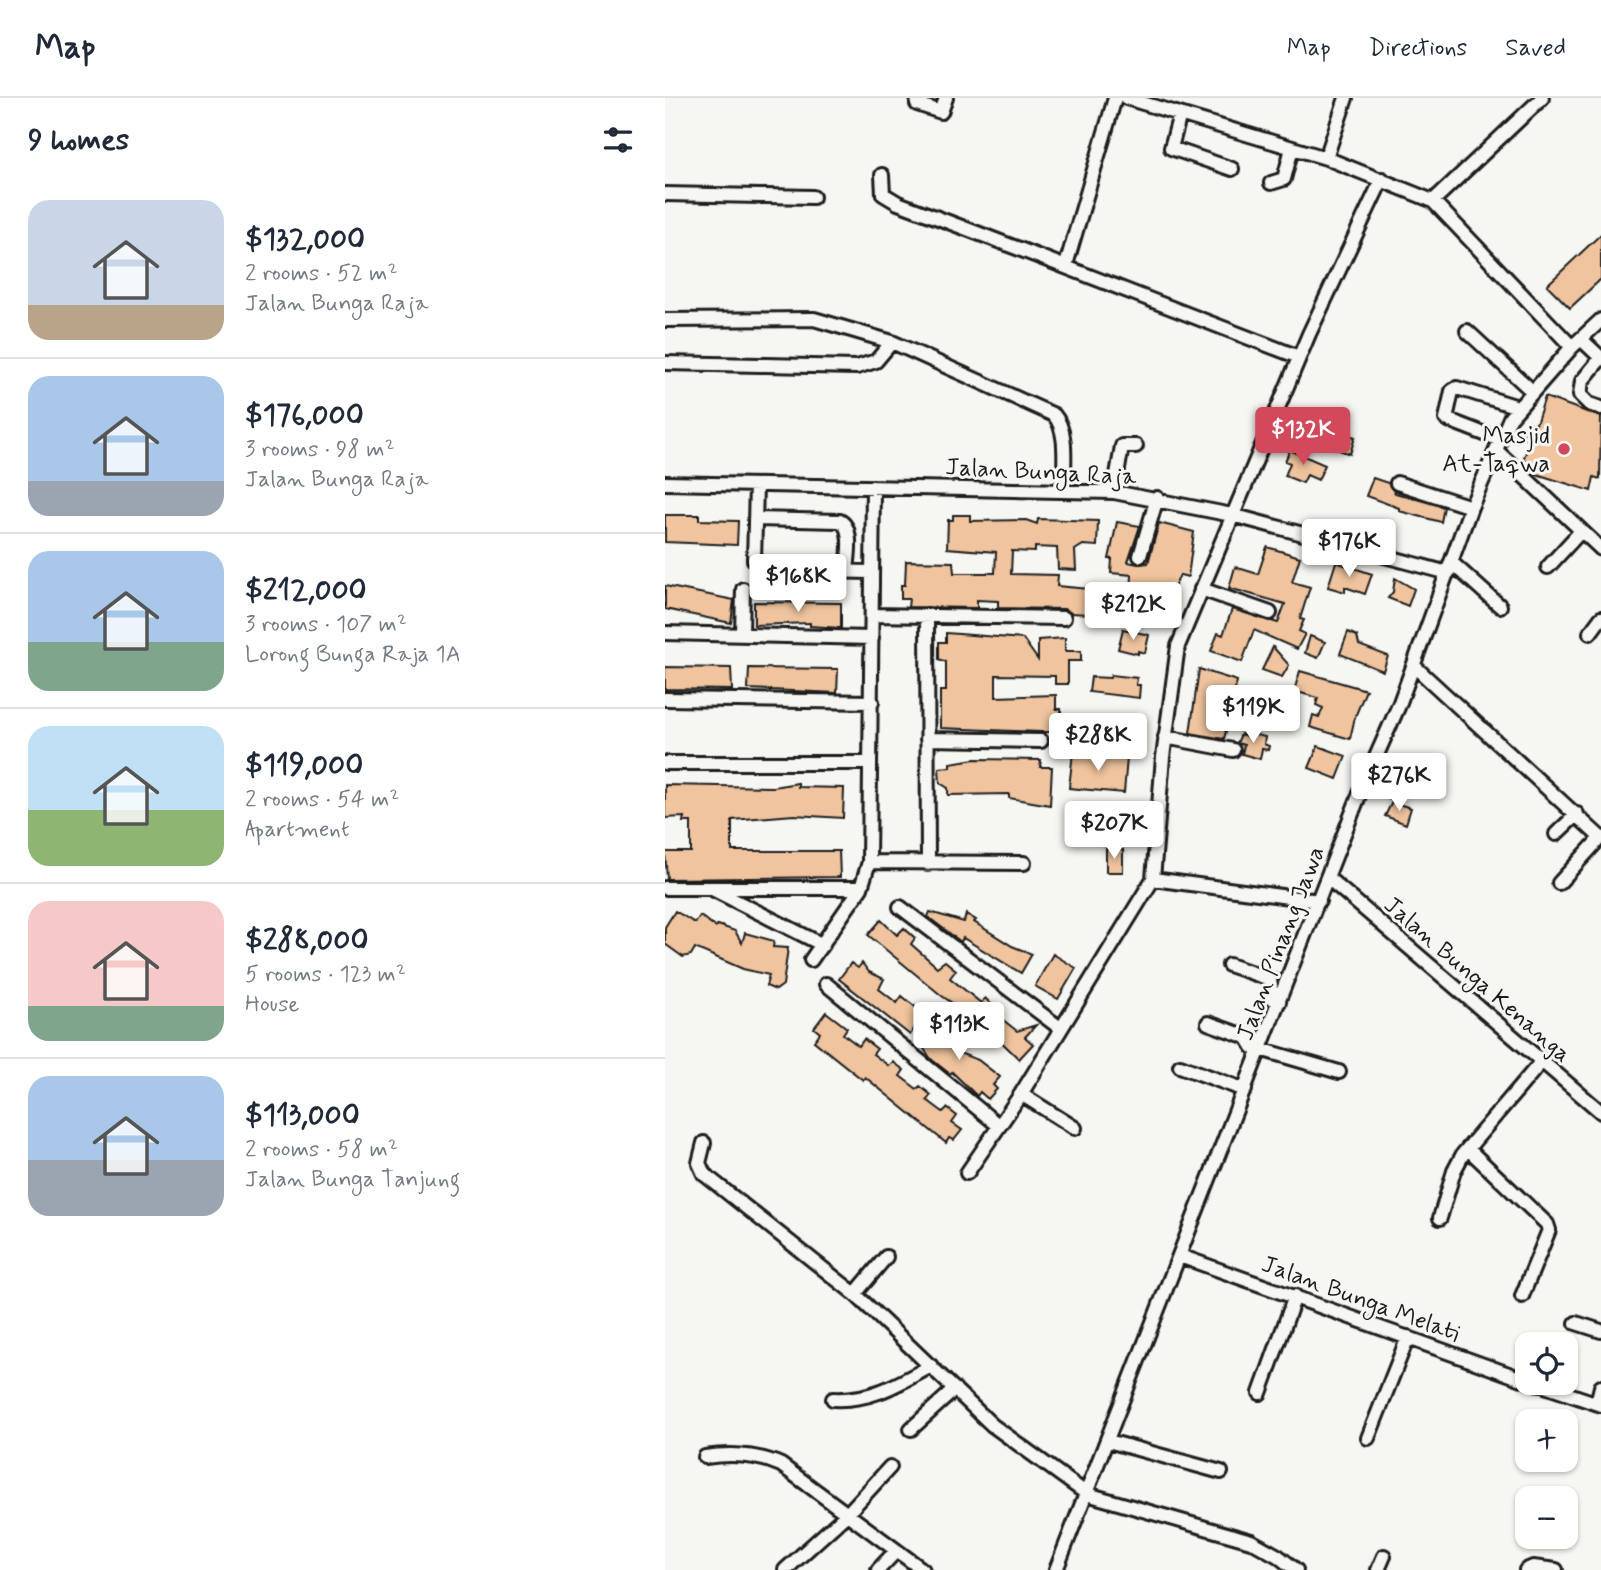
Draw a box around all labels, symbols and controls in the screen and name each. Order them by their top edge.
text: Map [35,26,95,70]
text: Map [1287,33,1331,64]
text: Directions [1369,33,1467,64]
text: Saved [1505,33,1566,64]
text: 9 homes [28,121,129,160]
icon: filters [599,121,637,159]
text: $132,000 [245,220,365,259]
icon: home [84,228,168,312]
text: 2 rooms · 52 m² [245,259,398,289]
text: Jalan Bunga Raja [245,289,428,319]
text: $176,000 [245,396,364,435]
icon: home [84,404,168,488]
pin: $132K [1254,408,1352,467]
text: $132K [1271,415,1335,445]
place label: Masjid At-Taqwa [1442,421,1550,480]
text: 3 rooms · 98 m² [245,435,395,465]
marker: Masjid At-Taqwa [1556,441,1572,457]
street label: Jalan Bunga Raja [944,452,1138,495]
text: Jalan Bunga Raja [245,465,428,495]
pin: $176K [1300,519,1398,579]
text: $176K [1318,527,1380,557]
pin: $168K [749,554,847,614]
text: $168K [765,562,831,592]
text: $212,000 [245,571,367,610]
icon: home [84,579,168,663]
pin: $212K [1084,582,1182,642]
text: $212K [1101,590,1165,620]
text: 3 rooms · 107 m² [245,610,407,640]
text: Lorong Bunga Raja 1A [245,640,461,670]
pin: $119K [1204,686,1302,745]
text: $119K [1222,693,1284,723]
pin: $288K [1049,714,1147,773]
text: $288K [1065,721,1131,751]
text: $119,000 [245,746,363,785]
icon: home [84,754,168,838]
pin: $276K [1350,754,1448,813]
text: $276K [1367,761,1431,791]
text: 2 rooms · 54 m² [245,785,399,815]
pin: $207K [1065,802,1163,861]
text: $207K [1080,809,1148,839]
text: Apartment [245,815,350,845]
street label: Jalan Pinang Jawa [1230,842,1333,1045]
street label: Jalan Bunga Kenanga [1376,890,1577,1072]
text: $288,000 [245,921,368,960]
icon: home [84,929,168,1013]
text: 5 rooms · 123 m² [245,960,406,990]
text: House [245,990,299,1020]
pin: $113K [910,1002,1008,1062]
text: $113K [929,1010,989,1040]
text: $113,000 [245,1096,360,1135]
icon: home [84,1104,168,1188]
text: 2 rooms · 58 m² [245,1135,398,1165]
text: Jalan Bunga Tanjung [245,1165,460,1195]
street label: Jalan Bunga Melati [1257,1249,1464,1352]
map controls [1515,1332,1578,1549]
button: locate [1515,1332,1578,1395]
button: + [1515,1409,1578,1472]
button: − [1515,1486,1578,1549]

